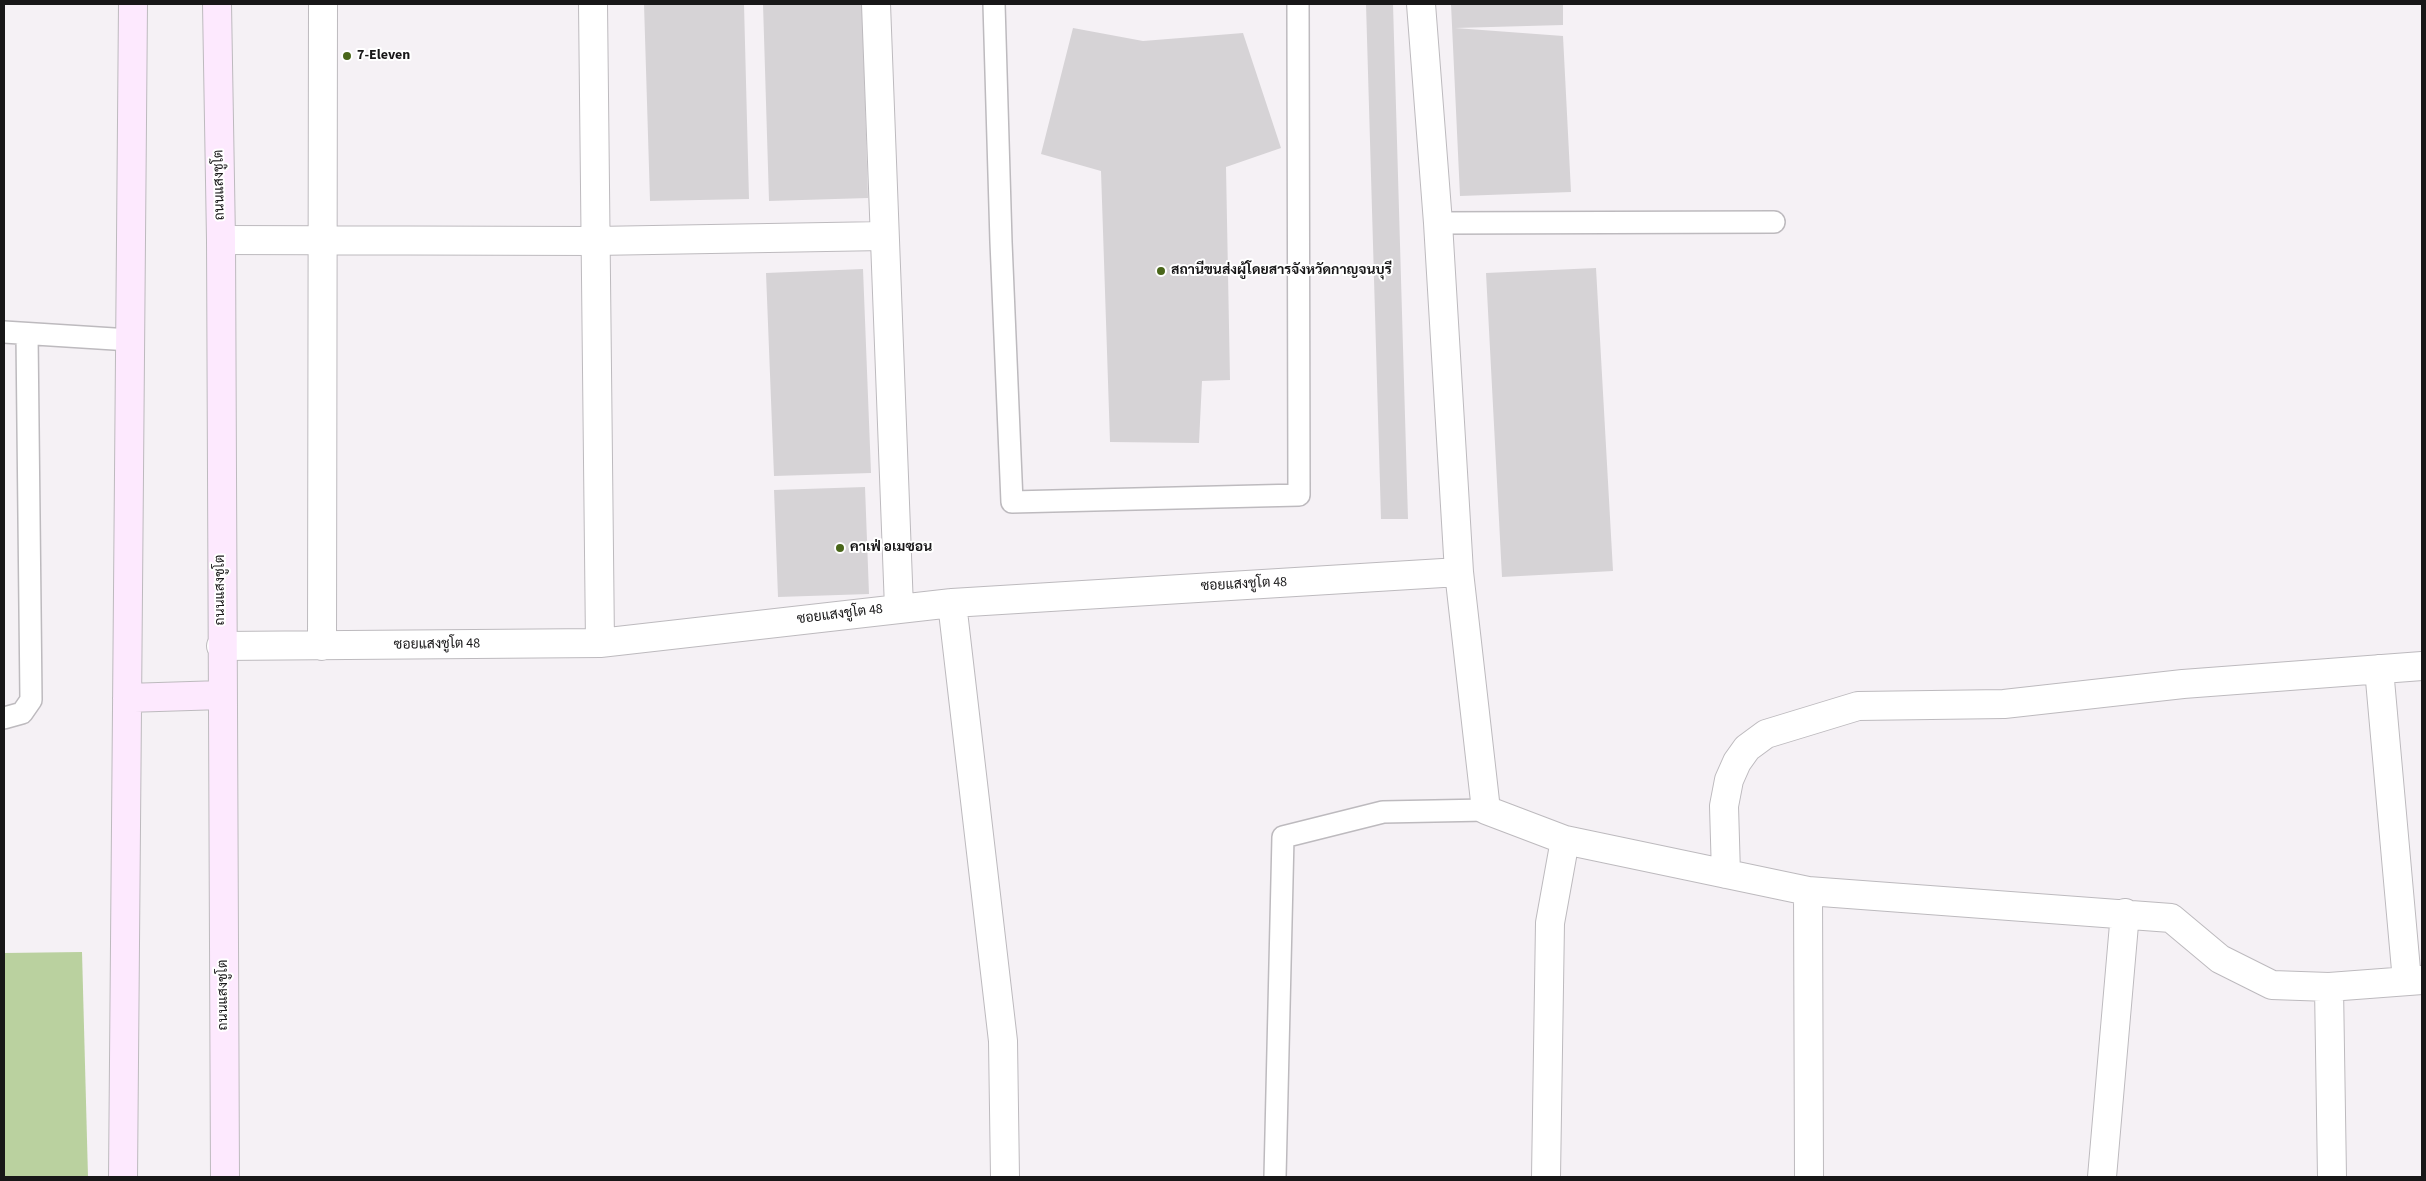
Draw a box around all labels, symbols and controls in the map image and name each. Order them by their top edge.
place label: 7-Eleven [357,48,410,64]
marker: 7-Eleven [341,50,353,62]
street label: ถนนแสงชูโต [211,149,229,221]
place label: สถานีขนส่งผู้โดยสารจังหวัดกาญจนบุรี [1171,263,1392,279]
marker: สถานีขนส่งผู้โดยสารจังหวัดกาญจนบุรี [1155,265,1167,277]
place label: คาเฟ่ อเมซอน [850,540,932,556]
marker: คาเฟ่ อเมซอน [834,542,846,554]
street label: ถนนแสงชูโต [213,555,229,625]
street label: ซอยแสงชูโต 48 [1200,574,1288,596]
street label: ซอยแสงชูโต 48 [796,601,884,629]
street label: ซอยแสงชูโต 48 [394,636,480,654]
street label: ถนนแสงชูโต [216,960,232,1030]

